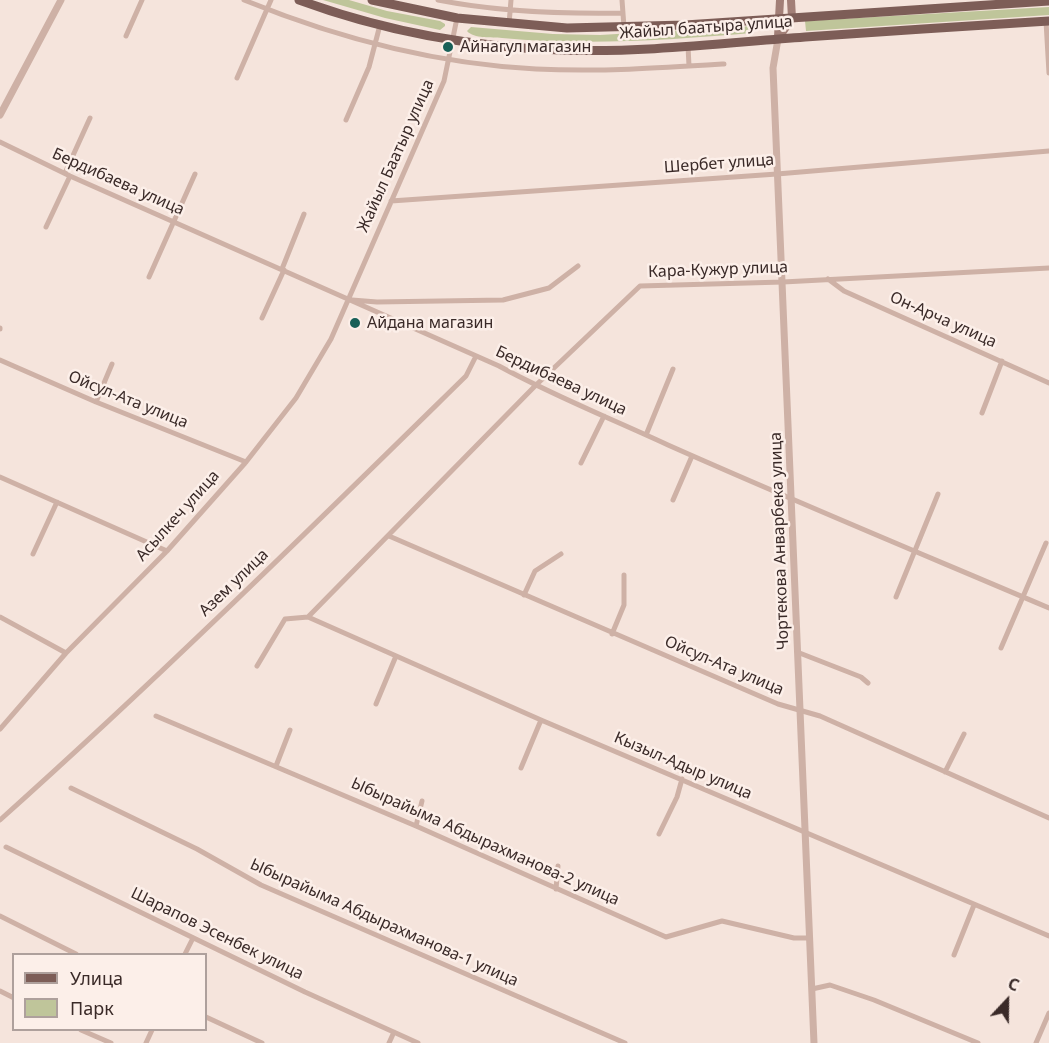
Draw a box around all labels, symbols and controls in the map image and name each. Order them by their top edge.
street label: Жайыл баатыра улица [619,12,793,44]
place label: Айнагул магазин [460,37,591,57]
marker: Айнагул магазин [441,40,455,54]
street label: Жайыл Баатыр улица [354,77,438,235]
street label: Бердибаева улица [49,144,187,220]
street label: Шербет улица [663,151,775,177]
street label: Кара-Кужур улица [648,258,788,282]
street label: Он-Арча улица [887,288,999,352]
place label: Айдана магазин [367,313,493,333]
marker: Айдана магазин [348,316,362,330]
street label: Бердибаева улица [492,342,630,420]
street label: Ойсул-Ата улица [65,367,191,433]
street label: Чортекова Анварбека улица [767,432,793,650]
street label: Асылкеч улица [132,467,224,565]
street label: Азем улица [195,545,273,621]
street label: Ойсул-Ата улица [662,632,786,700]
street label: Кызыл-Адыр улица [611,728,755,804]
street label: Ыбырайыма Абдырахманова-2 улица [348,774,622,910]
street label: Ыбырайыма Абдырахманова-1 улица [247,855,521,991]
street label: Шарапов Эсенбек улица [128,884,306,984]
legend [12,953,207,1031]
text: Улица [70,966,123,990]
north arrow [977,971,1037,1031]
text: С [1005,972,1023,996]
text: Парк [70,996,114,1020]

